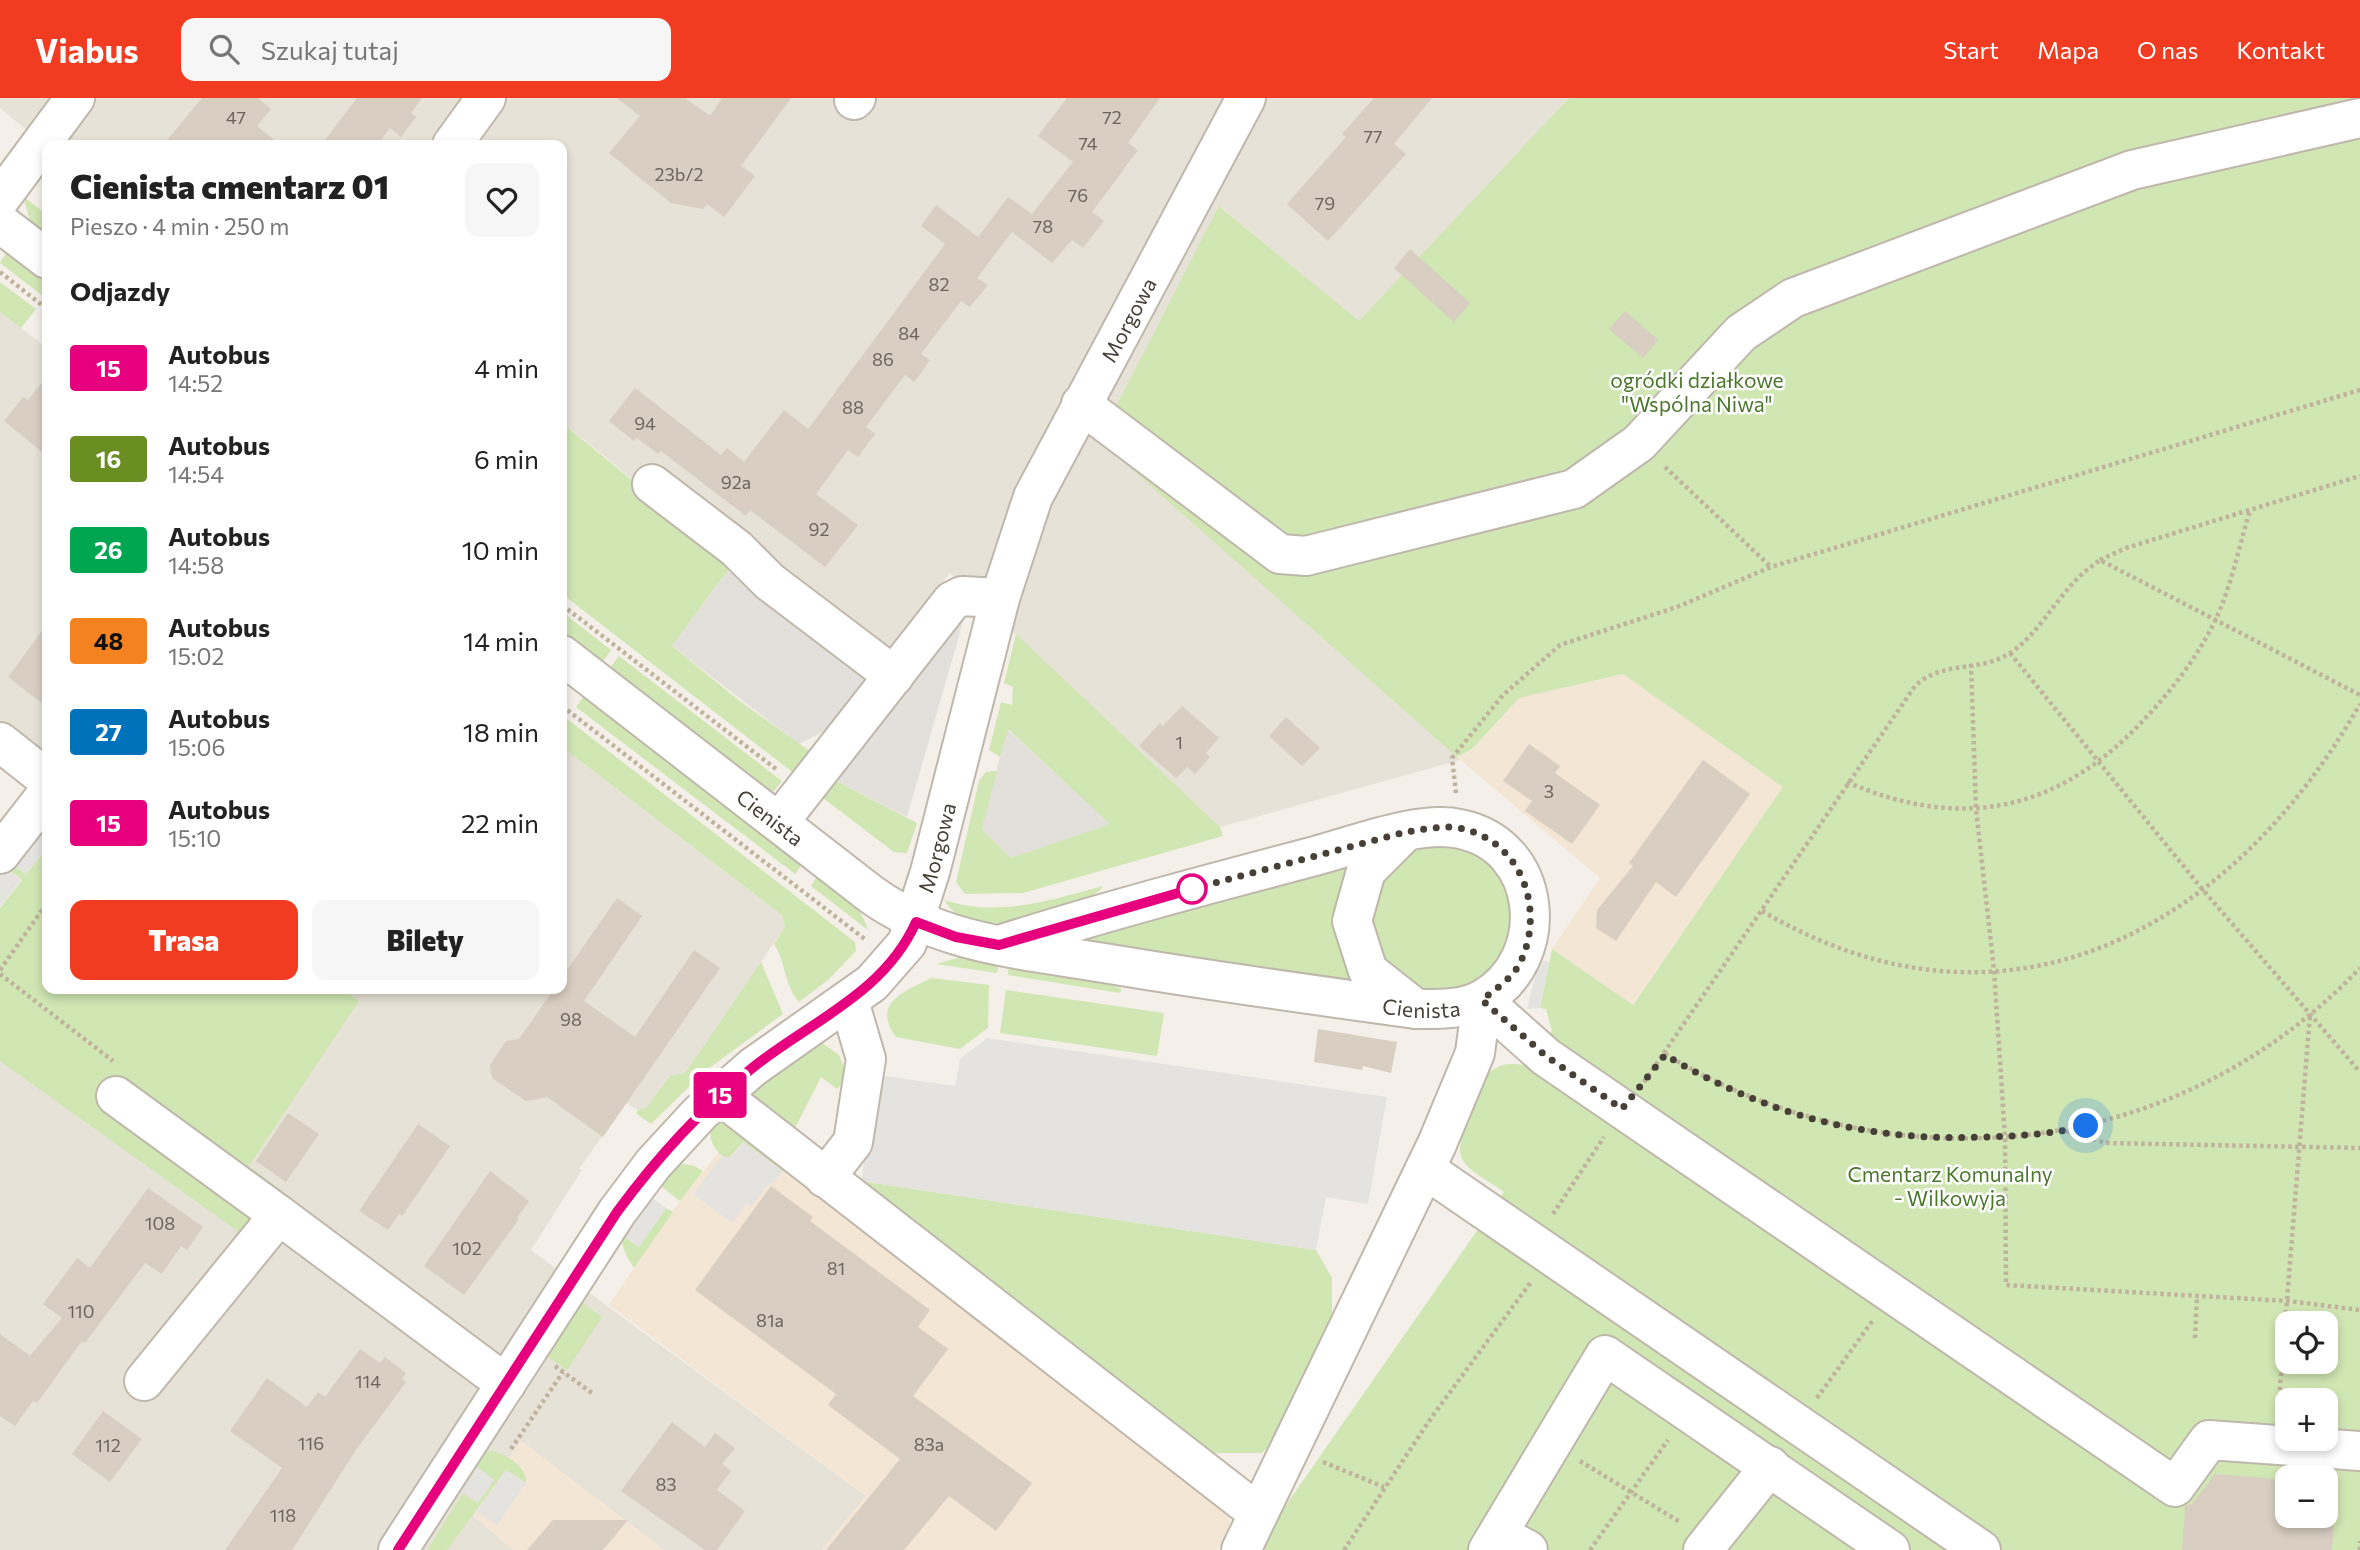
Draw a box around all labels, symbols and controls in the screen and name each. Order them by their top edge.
search box [181,18,671,81]
text: Viabus [35,29,139,70]
icon: search [205,30,243,68]
text: Szukaj tutaj [261,34,399,65]
text: Start [1943,35,1999,64]
text: Mapa [2037,35,2099,64]
text: O nas [2137,35,2198,64]
text: Kontakt [2236,35,2325,64]
house number: 47 [226,106,246,128]
house number: 72 [1102,106,1122,128]
house number: 77 [1363,125,1383,147]
house number: 74 [1078,132,1098,154]
button: heart [465,163,539,237]
house number: 23b/2 [655,163,703,185]
text: Cienista cmentarz 01 [70,165,389,206]
house number: 76 [1068,184,1088,206]
house number: 79 [1315,192,1335,214]
text: Pieszo · 4 min · 250 m [70,212,289,240]
house number: 78 [1033,215,1053,237]
house number: 82 [929,273,949,295]
street label: Morgowa [1095,273,1160,366]
text: Odjazdy [70,275,170,306]
house number: 84 [898,322,920,344]
text: Autobus [168,338,270,369]
house number: 86 [872,348,894,370]
text: 4 min [474,352,539,383]
text: 15 [96,353,121,382]
park label: ogródki działkowe "Wspólna Niwa" [1610,367,1784,416]
text: 14:52 [168,369,223,397]
house number: 88 [842,396,864,418]
house number: 94 [634,412,656,434]
text: Autobus [168,429,270,460]
text: 6 min [474,443,539,474]
text: 16 [96,444,121,473]
text: 14:54 [168,460,224,488]
house number: 92a [721,471,751,493]
house number: 92 [809,518,829,540]
text: Autobus [168,520,270,551]
text: 10 min [462,534,539,565]
text: 26 [94,535,123,564]
text: 14:58 [168,551,224,579]
text: Autobus [168,611,270,642]
text: 14 min [463,625,539,656]
text: 48 [94,626,123,655]
text: 15:02 [168,642,224,670]
text: Autobus [168,702,270,733]
text: 18 min [463,716,539,747]
text: 27 [95,717,122,746]
house number: 1 [1175,731,1183,753]
text: 15:06 [168,733,225,761]
house number: 3 [1544,780,1554,802]
street label: Cienista [732,783,809,850]
text: Autobus [168,793,270,824]
street label: Morgowa [912,800,960,896]
text: 22 min [461,807,539,838]
text: 15 [96,808,121,837]
text: 15:10 [168,824,221,852]
unlabelled marker [1177,874,1207,904]
button: Trasa [70,900,298,980]
button: Bilety [312,900,539,980]
street label: Cienista [1381,992,1462,1022]
house number: 98 [560,1008,582,1030]
line badge: 15 [688,1072,752,1118]
text: 15 [708,1080,732,1109]
your location [2068,1108,2103,1143]
park label: Cmentarz Komunalny - Wilkowyja [1847,1161,2053,1210]
house number: 108 [145,1212,175,1234]
house number: 102 [452,1237,482,1259]
house number: 81 [827,1257,845,1279]
house number: 110 [67,1300,95,1322]
house number: 81a [756,1309,784,1331]
map controls [2275,1311,2338,1528]
button: locate [2275,1311,2338,1374]
house number: 114 [355,1370,381,1392]
button: + [2275,1388,2338,1451]
house number: 116 [298,1432,324,1454]
house number: 83a [914,1433,944,1455]
house number: 112 [95,1434,121,1456]
button: − [2275,1465,2338,1528]
house number: 83 [655,1473,677,1495]
house number: 118 [270,1504,296,1526]

